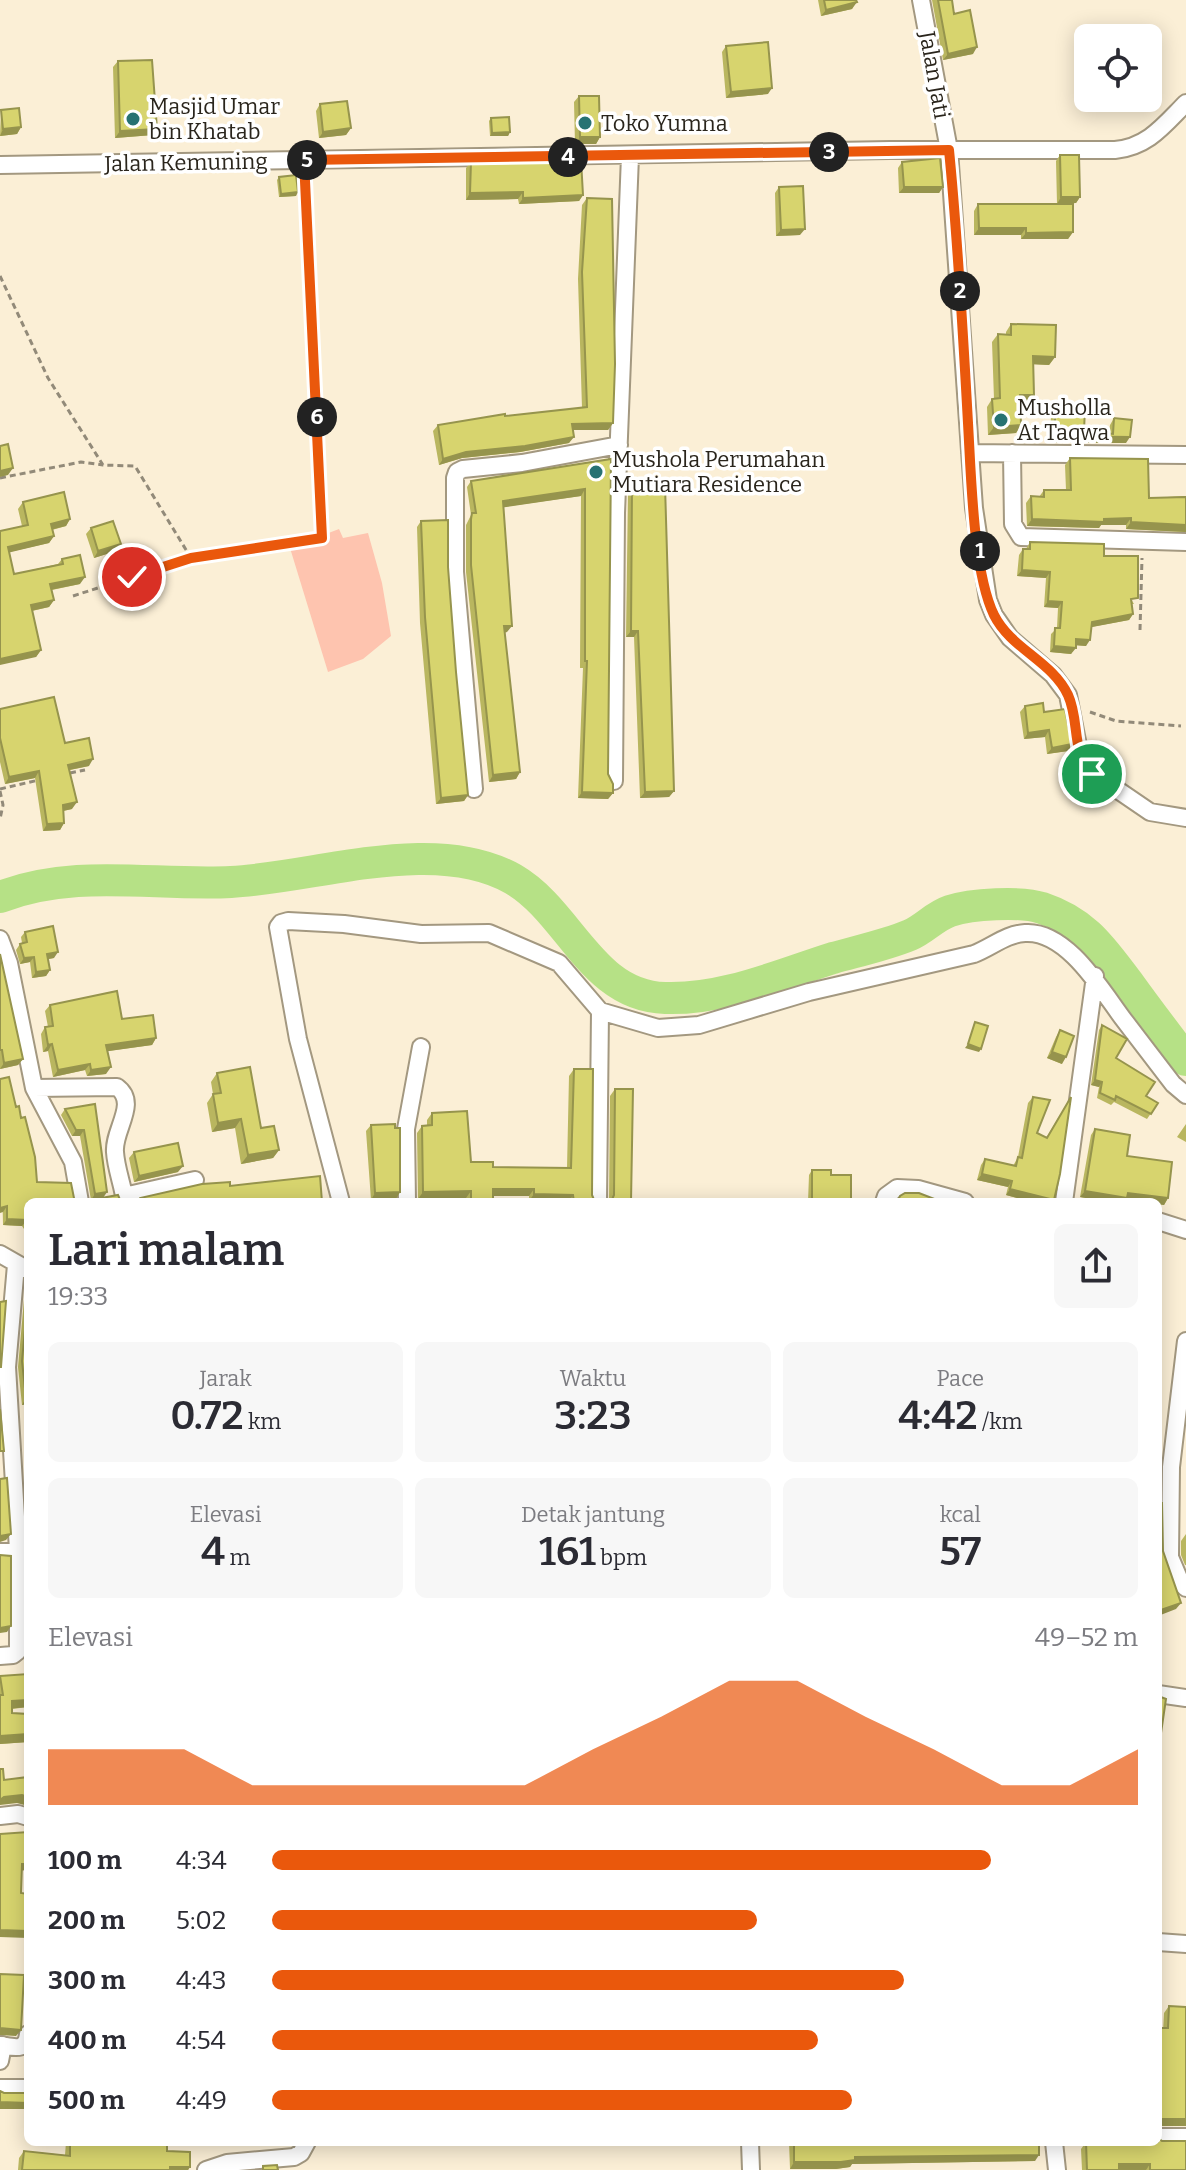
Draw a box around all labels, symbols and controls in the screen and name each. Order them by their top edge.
map controls [1074,24,1162,112]
button: locate [1074,24,1162,112]
street label: Jalan Jati [913,28,956,121]
place label: Masjid Umar bin Khatab [149,93,280,145]
marker: Masjid Umar bin Khatab [124,110,142,128]
place label: Toko Yumna [601,110,728,137]
marker: Toko Yumna [576,114,594,132]
pin: 3 [809,132,849,172]
pin: 4 [548,137,588,177]
text: 3 [823,138,835,165]
pin: 5 [287,140,327,180]
text: 4 [561,143,575,170]
text: 5 [301,146,313,173]
street label: Jalan Kemuning [103,148,268,177]
pin: 2 [940,271,980,311]
text: 2 [954,277,966,304]
place label: Musholla At Taqwa [1017,394,1112,446]
pin: 6 [297,397,337,437]
text: 6 [310,403,324,430]
marker: Musholla At Taqwa [992,411,1010,429]
place label: Mushola Perumahan Mutiara Residence [612,446,825,498]
marker: Mushola Perumahan Mutiara Residence [587,463,605,481]
pin: 1 [960,531,1000,571]
text: 1 [975,537,985,564]
pin [98,543,166,611]
icon: check [110,555,154,599]
pin [1058,740,1126,808]
icon: arrive [1070,752,1114,796]
text: Lari malam [48,1224,284,1277]
button: share [1054,1224,1138,1308]
text: 19:33 [48,1281,108,1312]
text: Jarak [199,1365,252,1392]
text: Waktu [560,1365,626,1392]
text: Pace [937,1365,984,1392]
text: 0.72 [170,1392,244,1440]
text: 3:23 [554,1392,632,1440]
text: 4:42 [898,1392,978,1440]
text: km [244,1408,281,1435]
text: /km [978,1408,1022,1435]
text: Elevasi [190,1501,262,1528]
text: Detak jantung [521,1501,665,1528]
text: kcal [940,1501,981,1528]
text: 4 [201,1528,225,1576]
text: 161 [539,1528,596,1576]
text: 57 [939,1528,981,1576]
text: m [225,1544,250,1571]
text: bpm [596,1544,647,1571]
text: Elevasi [48,1622,133,1653]
text: 49–52 m [1035,1622,1138,1653]
text: 100 m [48,1845,122,1876]
text: 4:34 [176,1845,227,1876]
text: 200 m [48,1905,125,1936]
text: 5:02 [176,1905,226,1936]
text: 300 m [48,1965,125,1996]
text: 4:43 [176,1965,227,1996]
text: 400 m [48,2025,126,2056]
text: 4:54 [176,2025,226,2056]
text: 500 m [48,2085,125,2116]
text: 4:49 [176,2085,227,2116]

